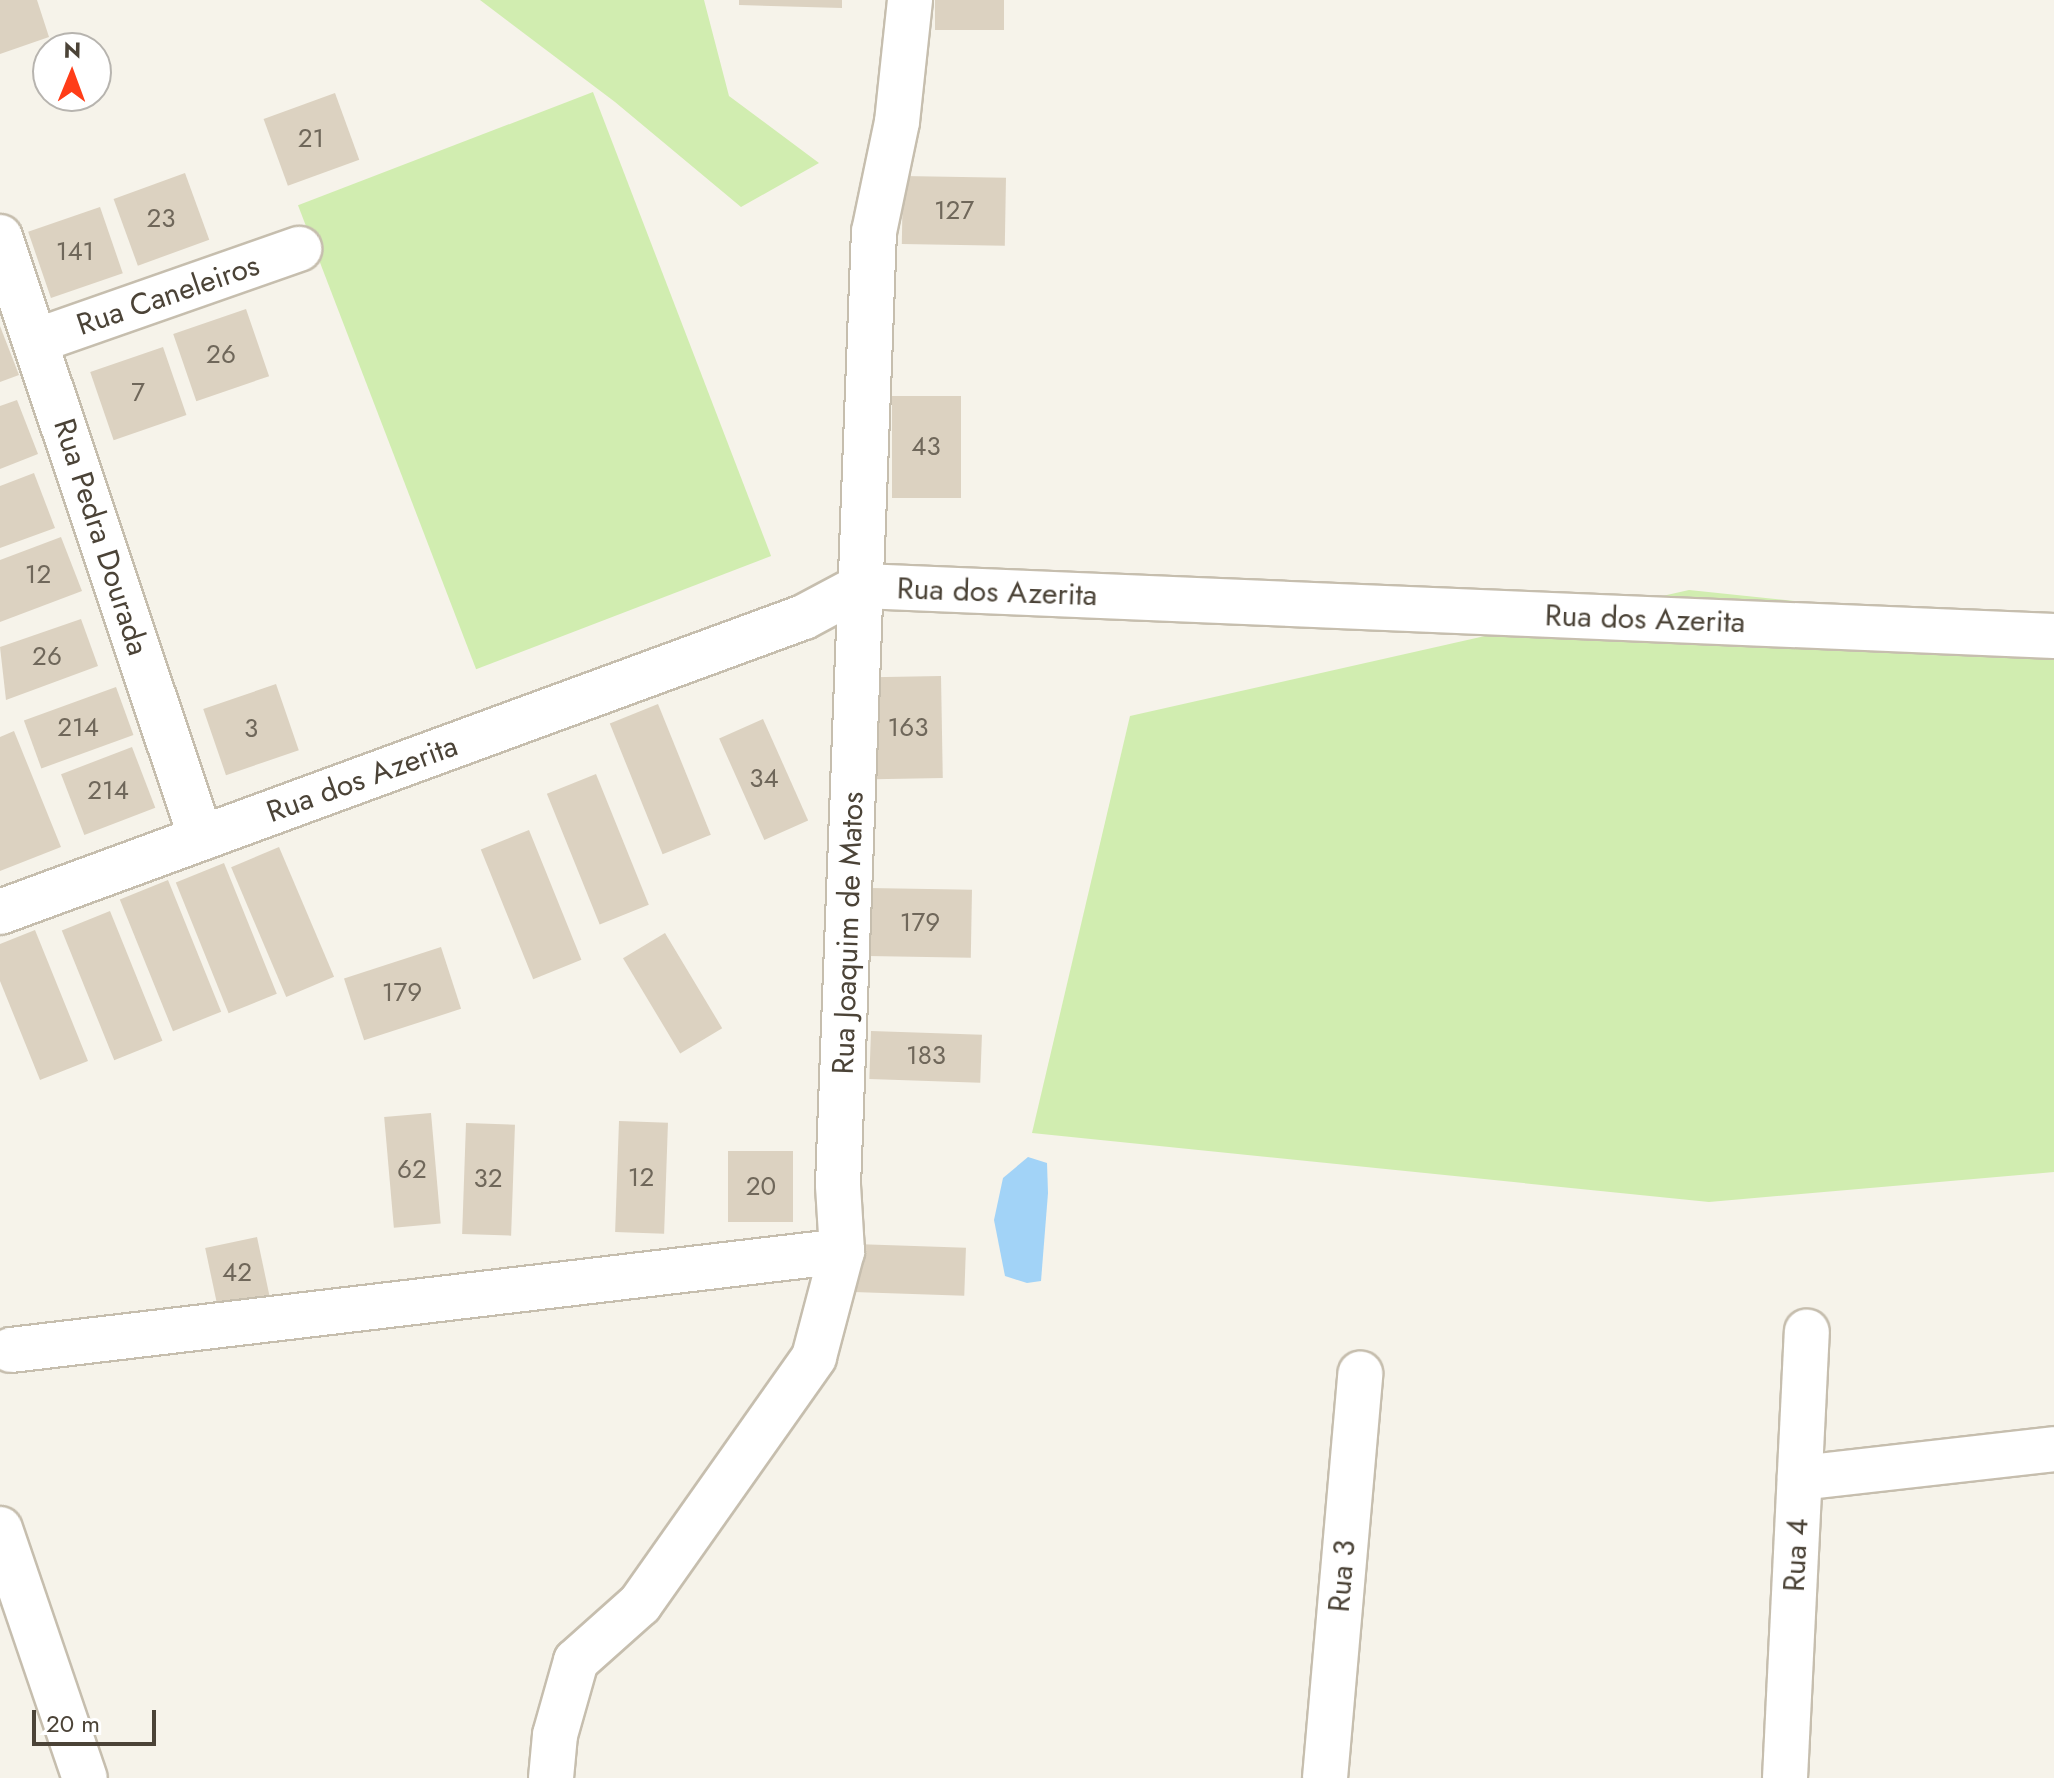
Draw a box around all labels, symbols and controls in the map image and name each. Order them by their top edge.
north arrow [32,32,112,112]
text: N [63,34,81,66]
house number: 21 [298,123,324,155]
house number: 127 [934,195,974,227]
house number: 23 [147,203,175,235]
house number: 141 [56,236,94,268]
street label: Rua Caneleiros [72,247,264,343]
house number: 26 [206,339,236,371]
house number: 7 [131,377,145,409]
street label: Rua Pedra Dourada [46,414,156,660]
house number: 43 [911,431,941,463]
house number: 12 [25,559,51,591]
street label: Rua dos Azerita [896,571,1098,613]
street label: Rua dos Azerita [1544,598,1746,640]
house number: 26 [32,641,62,673]
house number: 214 [57,712,99,744]
house number: 163 [888,712,928,744]
house number: 3 [244,713,258,745]
street label: Rua dos Azerita [262,728,462,830]
house number: 34 [749,763,779,795]
house number: 214 [87,775,129,807]
street label: Rua Joaquim de Matos [825,791,871,1075]
house number: 179 [900,907,940,939]
house number: 179 [382,977,422,1009]
house number: 183 [906,1040,946,1072]
house number: 62 [397,1154,427,1186]
house number: 12 [628,1162,654,1194]
house number: 32 [474,1163,502,1195]
house number: 20 [746,1171,776,1203]
house number: 42 [222,1257,252,1289]
street label: Rua 4 [1776,1517,1816,1593]
street label: Rua 3 [1321,1538,1363,1614]
scale bar [36,1694,160,1744]
text: 20 m [46,1706,100,1741]

